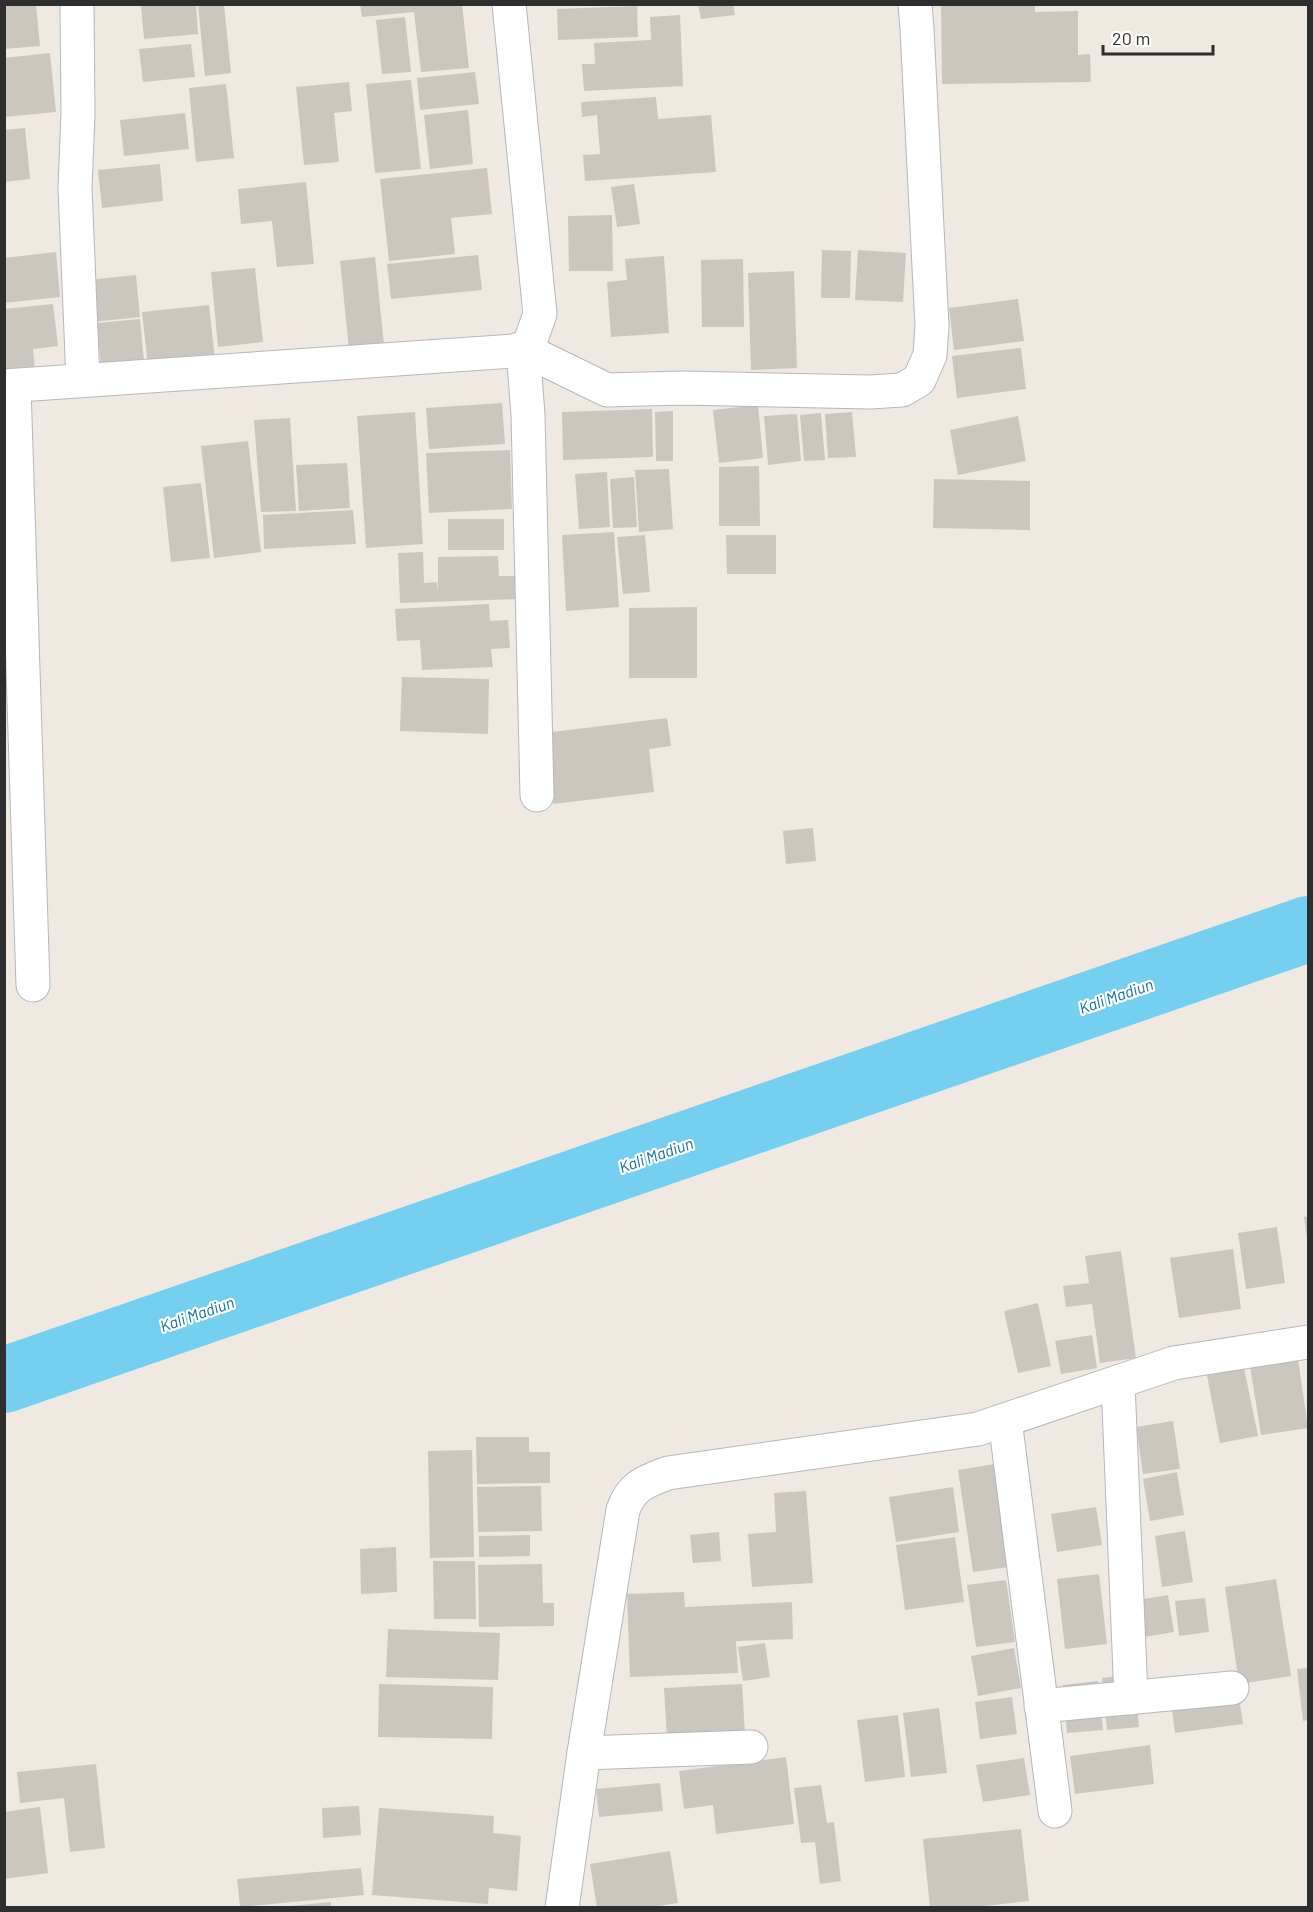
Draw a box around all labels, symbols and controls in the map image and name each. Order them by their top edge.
scale bar [1103,18,1212,56]
text: 20 m [1112,27,1150,49]
water label: Kali Madiun [1076,974,1155,1017]
water label: Kali Madiun [616,1133,695,1176]
water label: Kali Madiun [157,1292,236,1335]

